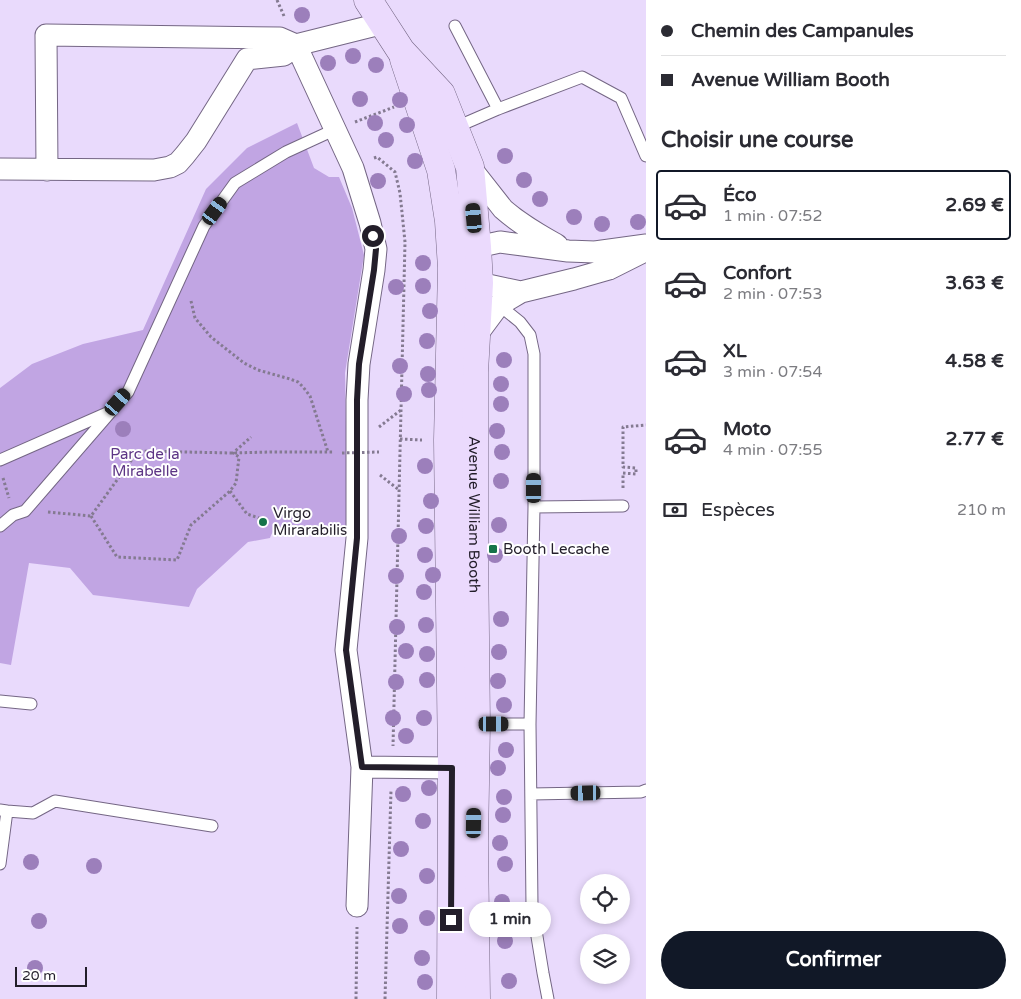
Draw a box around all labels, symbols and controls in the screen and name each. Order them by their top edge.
text: Chemin des Campanules [691,20,914,42]
text: Avenue William Booth [691,69,890,91]
text: Choisir une course [661,127,854,153]
icon: car [663,183,708,228]
text: Éco [723,184,756,206]
car [200,194,229,228]
text: 2.69 € [945,194,1004,216]
car [465,202,482,234]
text: 1 min · 07:52 [723,206,822,226]
route start [362,225,384,247]
icon: car [663,261,708,306]
text: Confort [723,262,792,284]
text: 3.63 € [945,272,1004,294]
text: 2 min · 07:53 [723,284,822,304]
icon: car [663,339,708,384]
text: XL [723,340,747,362]
text: 4.58 € [945,350,1004,372]
text: 3 min · 07:54 [723,362,822,382]
car [102,386,133,418]
icon: car [663,417,708,462]
text: Moto [723,418,771,440]
text: 2.77 € [946,428,1004,450]
street label: Avenue William Booth [465,436,484,593]
text: 4 min · 07:55 [723,440,822,460]
park label: Parc de la Mirabelle [110,445,180,480]
car [526,473,541,503]
icon: cash [661,496,689,524]
text: Espèces [701,499,775,521]
text: 210 m [957,500,1006,520]
place label: Virgo Mirarabilis [273,504,347,539]
marker: Virgo Mirarabilis [257,516,269,528]
place label: Booth Lecache [503,540,609,558]
marker: Booth Lecache [487,543,499,555]
car [479,717,509,732]
car [570,785,601,801]
car [466,808,481,838]
map controls [580,874,630,984]
button: locate [580,874,630,924]
callout: 1 min [468,902,551,938]
route end [440,909,462,931]
text: 1 min [489,909,531,929]
button: Confirmer [661,931,1006,989]
button: layers [580,934,630,984]
scale bar [15,964,88,987]
text: 20 m [22,967,56,984]

